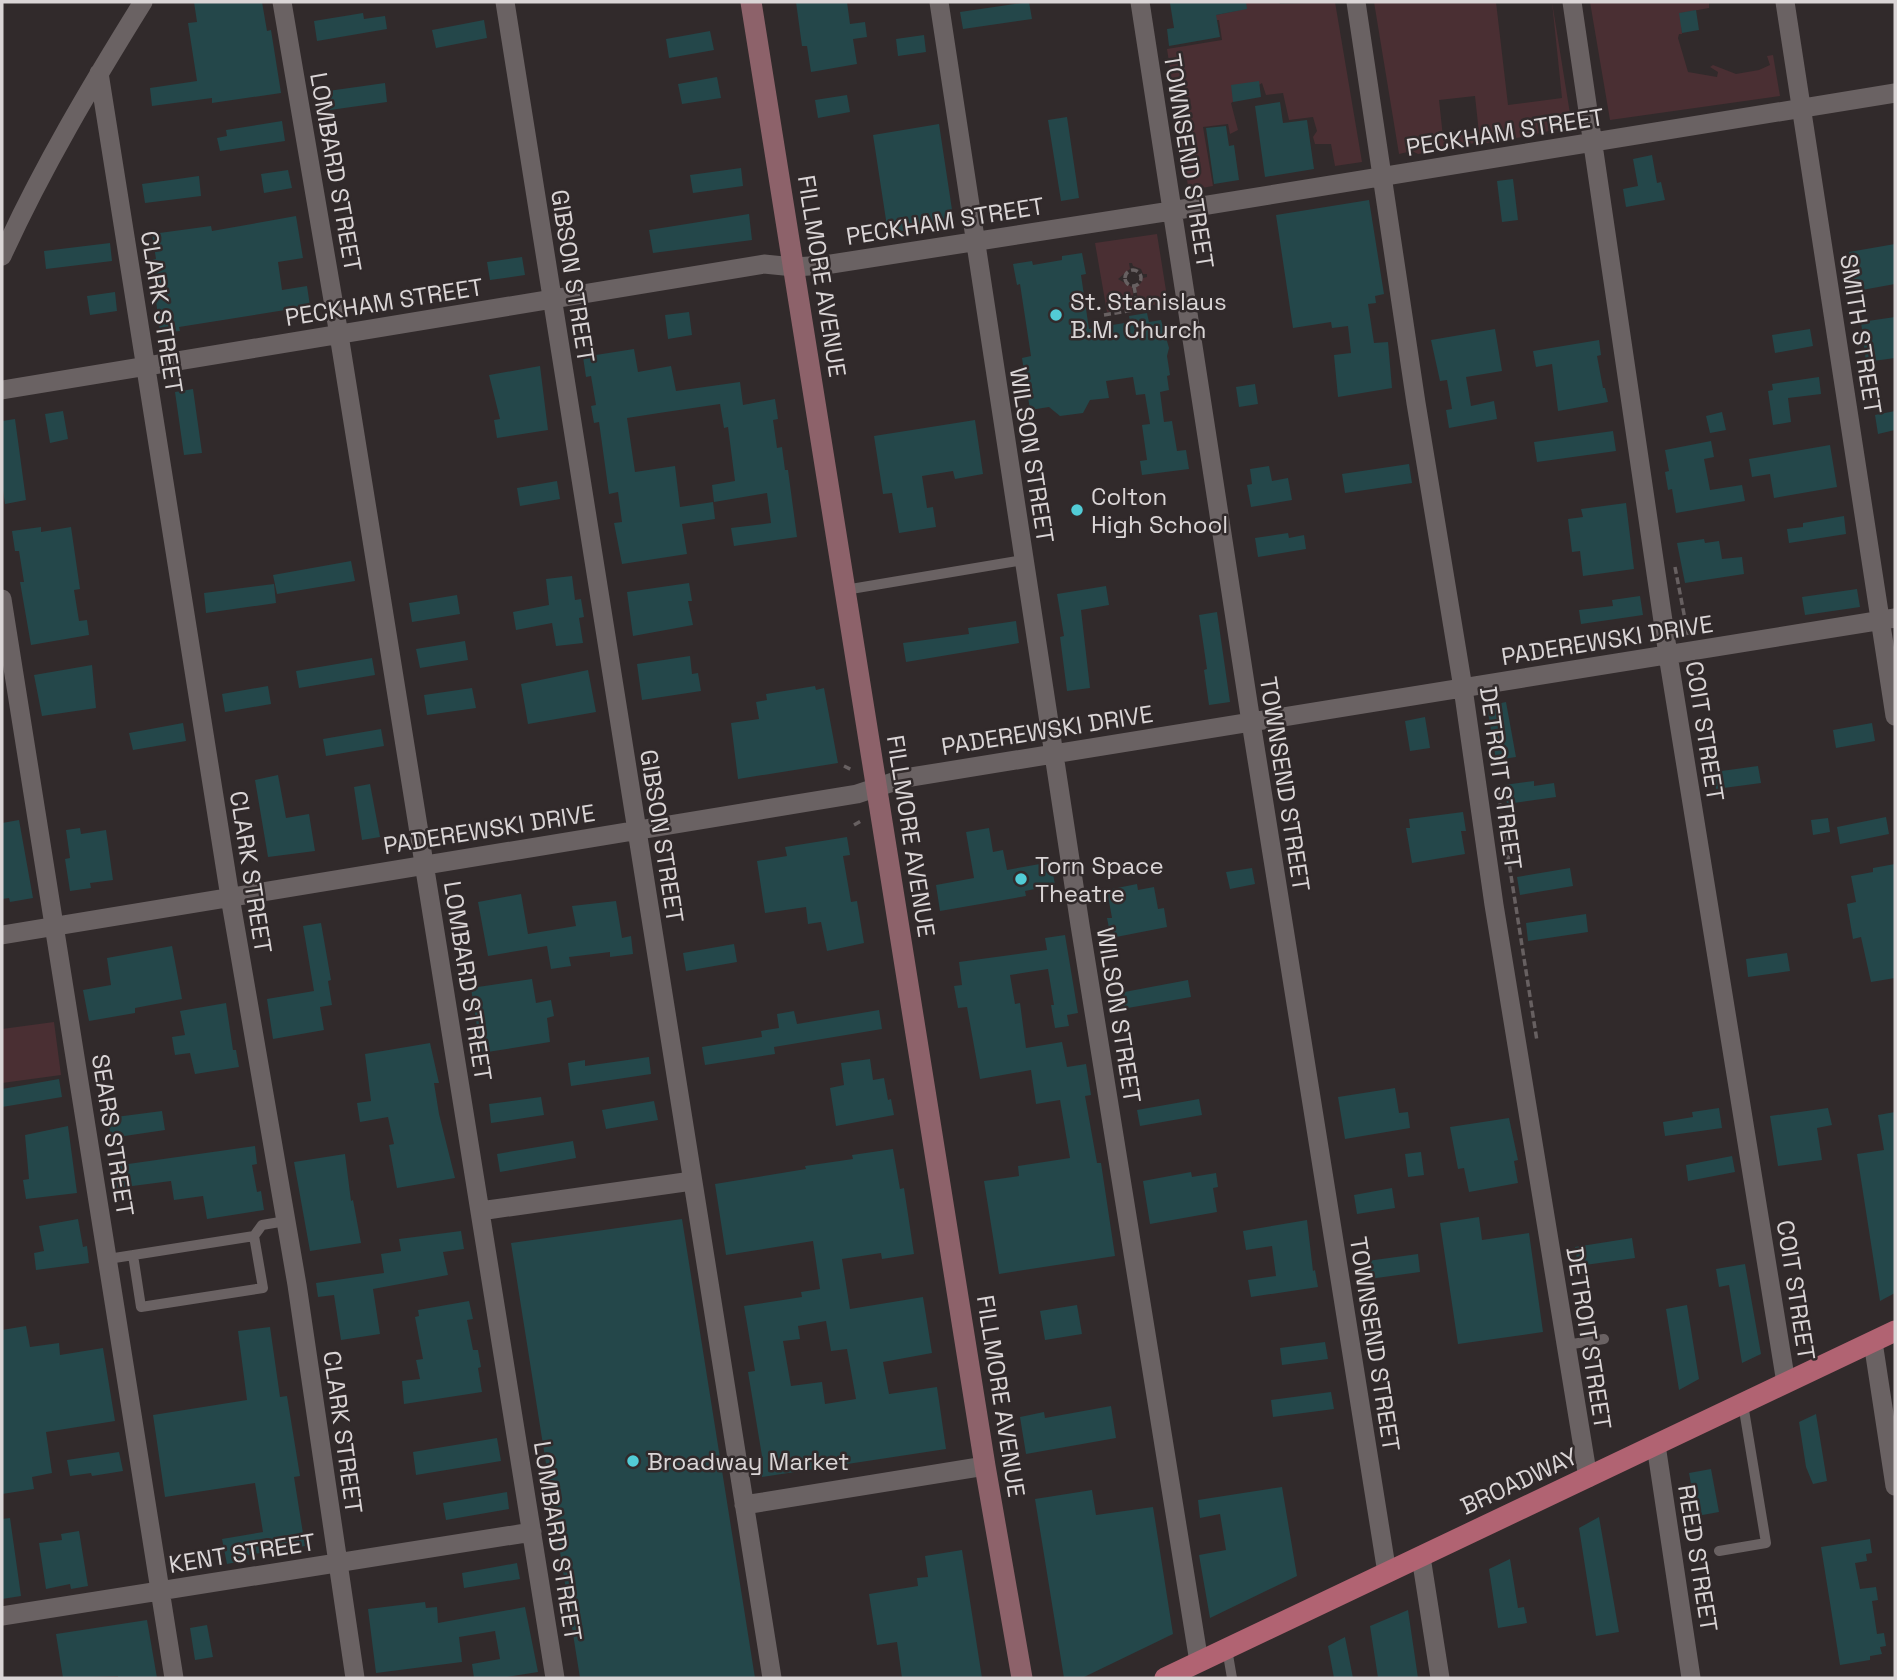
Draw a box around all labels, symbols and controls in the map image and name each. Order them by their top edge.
street label: TOWNSEND STREET [1157,52,1221,270]
street label: LOMBARD STREET [303,70,369,274]
street label: PECKHAM STREET [1404,101,1606,163]
street label: FILLMORE AVENUE [791,173,853,379]
street label: GIBSON STREET [544,187,602,365]
street label: PECKHAM STREET [844,190,1046,252]
street label: CLARK STREET [134,229,190,395]
street label: SMITH STREET [1833,252,1889,416]
street label: PECKHAM STREET [283,271,485,333]
place label: St. Stanislaus B.M. Church [1070,286,1227,345]
marker: St. Stanislaus B.M. Church [1048,307,1064,323]
street label: WILSON STREET [1003,365,1061,545]
place label: Colton High School [1091,481,1228,540]
marker: Colton High School [1069,502,1085,518]
street label: PADEREWSKI DRIVE [1499,608,1715,672]
street label: COIT STREET [1679,659,1731,803]
street label: TOWNSEND STREET [1253,675,1317,893]
street label: DETROIT STREET [1473,684,1529,872]
street label: PADEREWSKI DRIVE [939,698,1155,762]
street label: FILLMORE AVENUE [880,733,942,939]
street label: GIBSON STREET [633,747,691,925]
street label: CLARK STREET [223,789,279,955]
street label: PADEREWSKI DRIVE [381,797,597,861]
place label: Torn Space Theatre [1035,850,1164,909]
marker: Torn Space Theatre [1013,871,1029,887]
street label: LOMBARD STREET [437,879,499,1083]
street label: WILSON STREET [1090,925,1148,1105]
street label: SEARS STREET [85,1052,141,1218]
street label: COIT STREET [1770,1218,1822,1362]
street label: TOWNSEND STREET [1343,1235,1407,1453]
street label: DETROIT STREET [1559,1244,1619,1432]
street label: FILLMORE AVENUE [970,1293,1032,1499]
street label: CLARK STREET [316,1349,370,1515]
street label: LOMBARD STREET [527,1439,589,1643]
street label: BROADWAY [1455,1440,1583,1522]
place label: Broadway Market [647,1446,849,1477]
marker: Broadway Market [625,1453,641,1469]
street label: REED STREET [1671,1482,1725,1634]
street label: KENT STREET [166,1526,318,1580]

